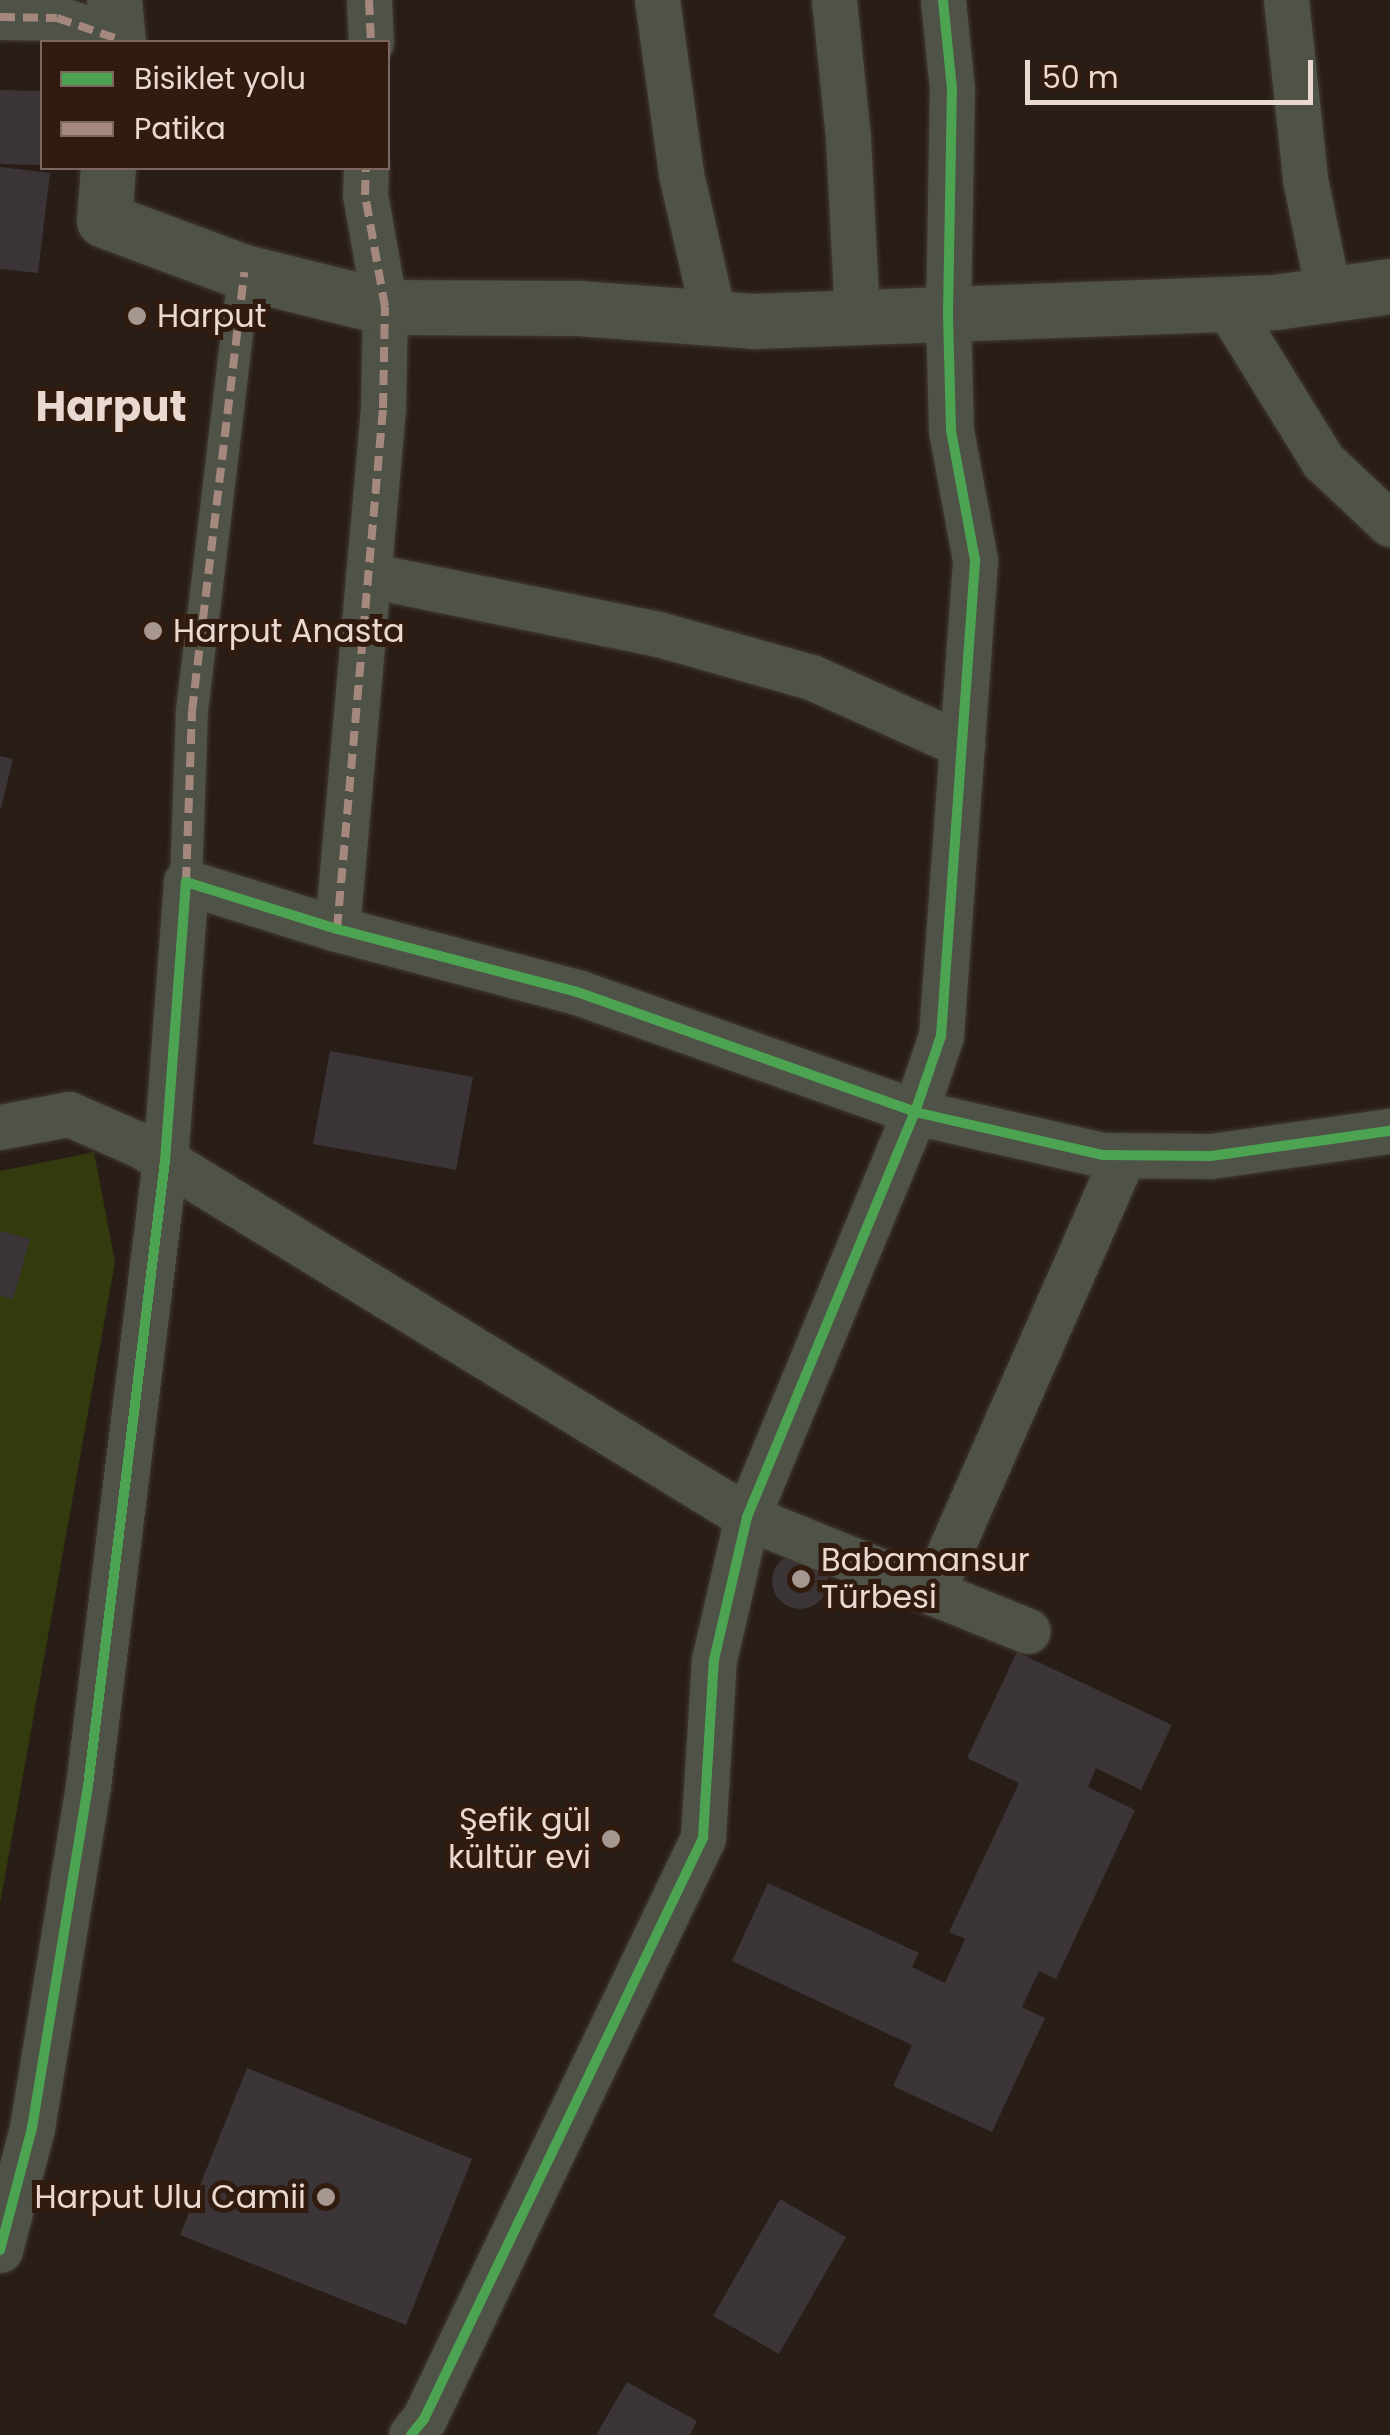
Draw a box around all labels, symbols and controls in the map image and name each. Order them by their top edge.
legend [40,40,390,170]
scale bar [1030,40,1318,102]
text: 50 m [1042,56,1119,99]
text: Bisiklet yolu [134,57,306,100]
text: Patika [134,107,226,150]
place label: Harput [157,297,266,335]
marker: Harput [126,305,148,327]
district label: Harput [35,382,187,432]
place label: Harput Anasta [173,612,405,650]
marker: Harput Anasta [142,620,164,642]
place label: Babamansur Türbesi [821,1542,1030,1617]
marker: Babamansur Türbesi [790,1568,812,1590]
place label: Şefik gül kültür evi [448,1802,591,1877]
marker: Şefik gül kültür evi [600,1828,622,1850]
place label: Harput Ulu Camii [34,2178,306,2216]
marker: Harput Ulu Camii [315,2186,337,2208]

